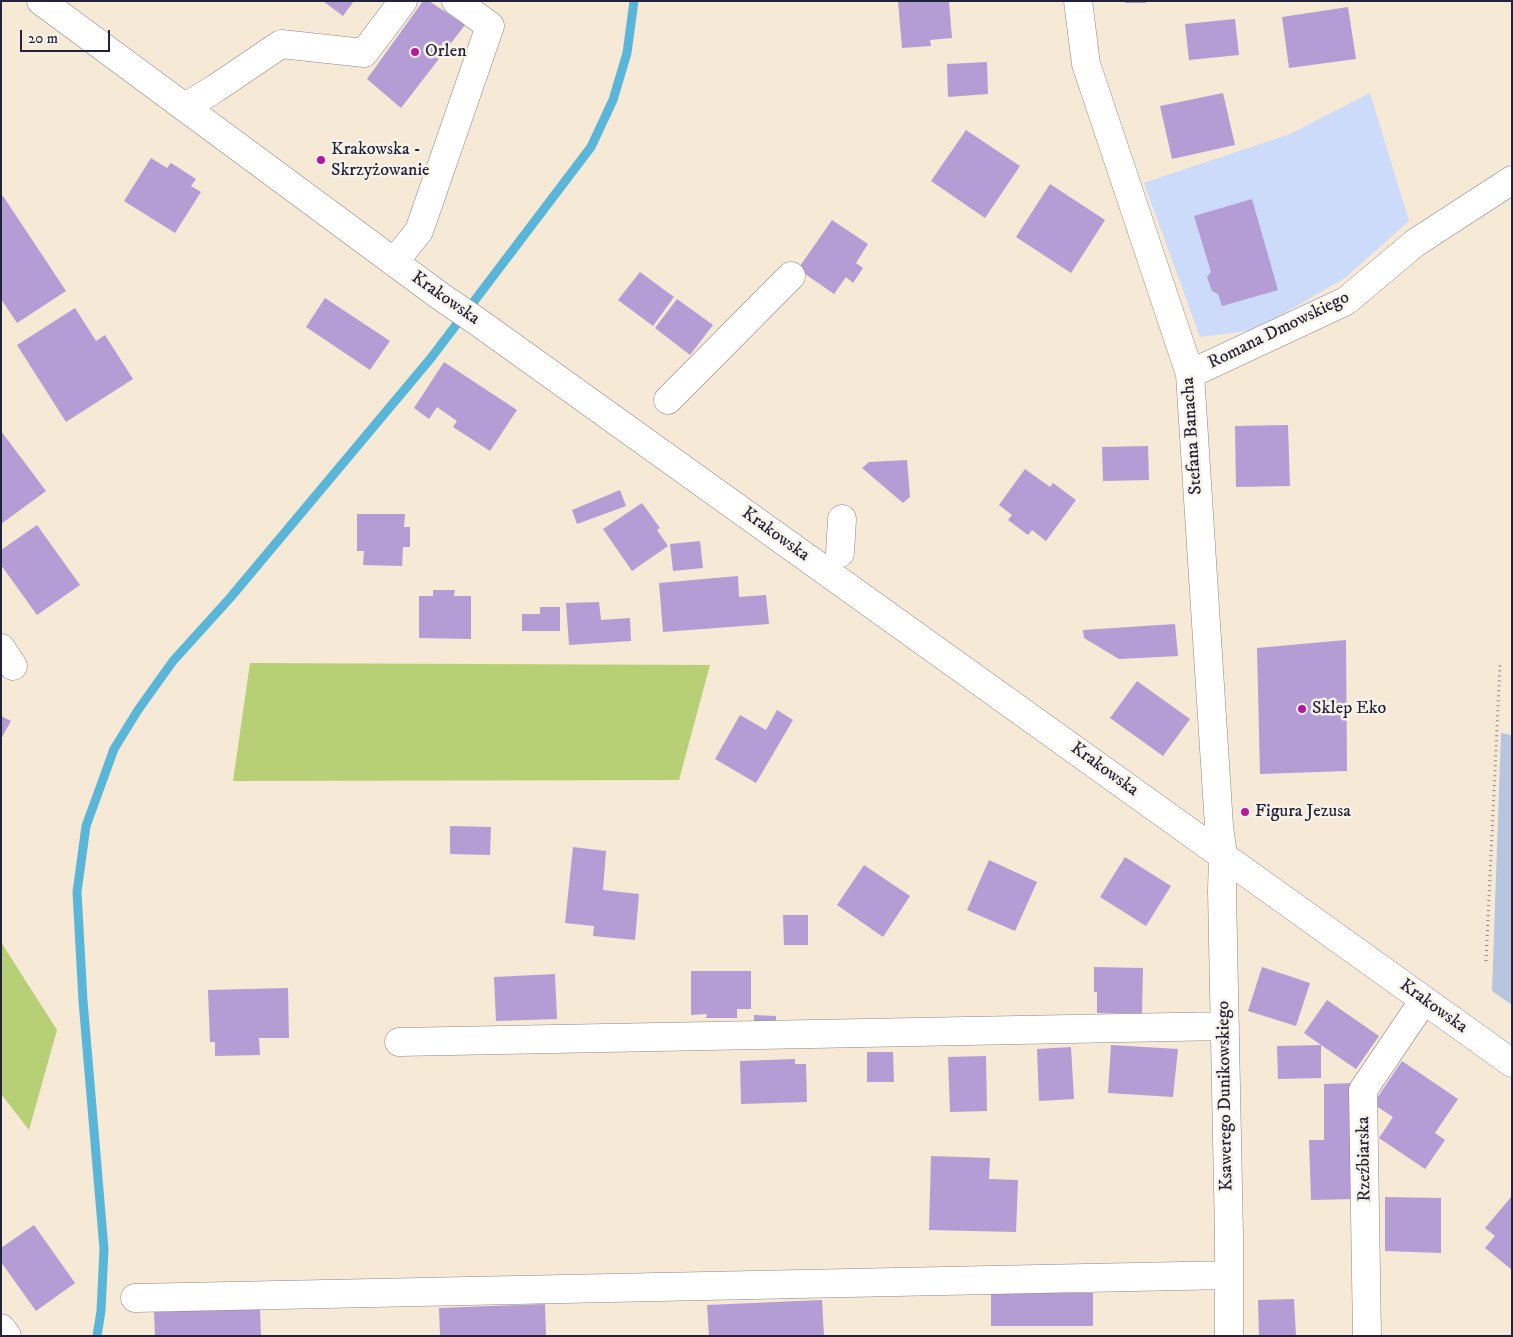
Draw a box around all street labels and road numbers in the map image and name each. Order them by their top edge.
street label: Krakowska [407,268,483,330]
street label: Romana Dmowskiego [1205,287,1353,375]
street label: Stefana Banacha [1178,376,1208,496]
street label: Krakowska [737,503,813,567]
street label: Krakowska [1066,738,1142,802]
street label: Krakowska [1395,975,1471,1039]
street label: Ksawerego Dunikowskiego [1214,1001,1238,1191]
street label: Rzeźbiarska [1353,1116,1377,1202]

